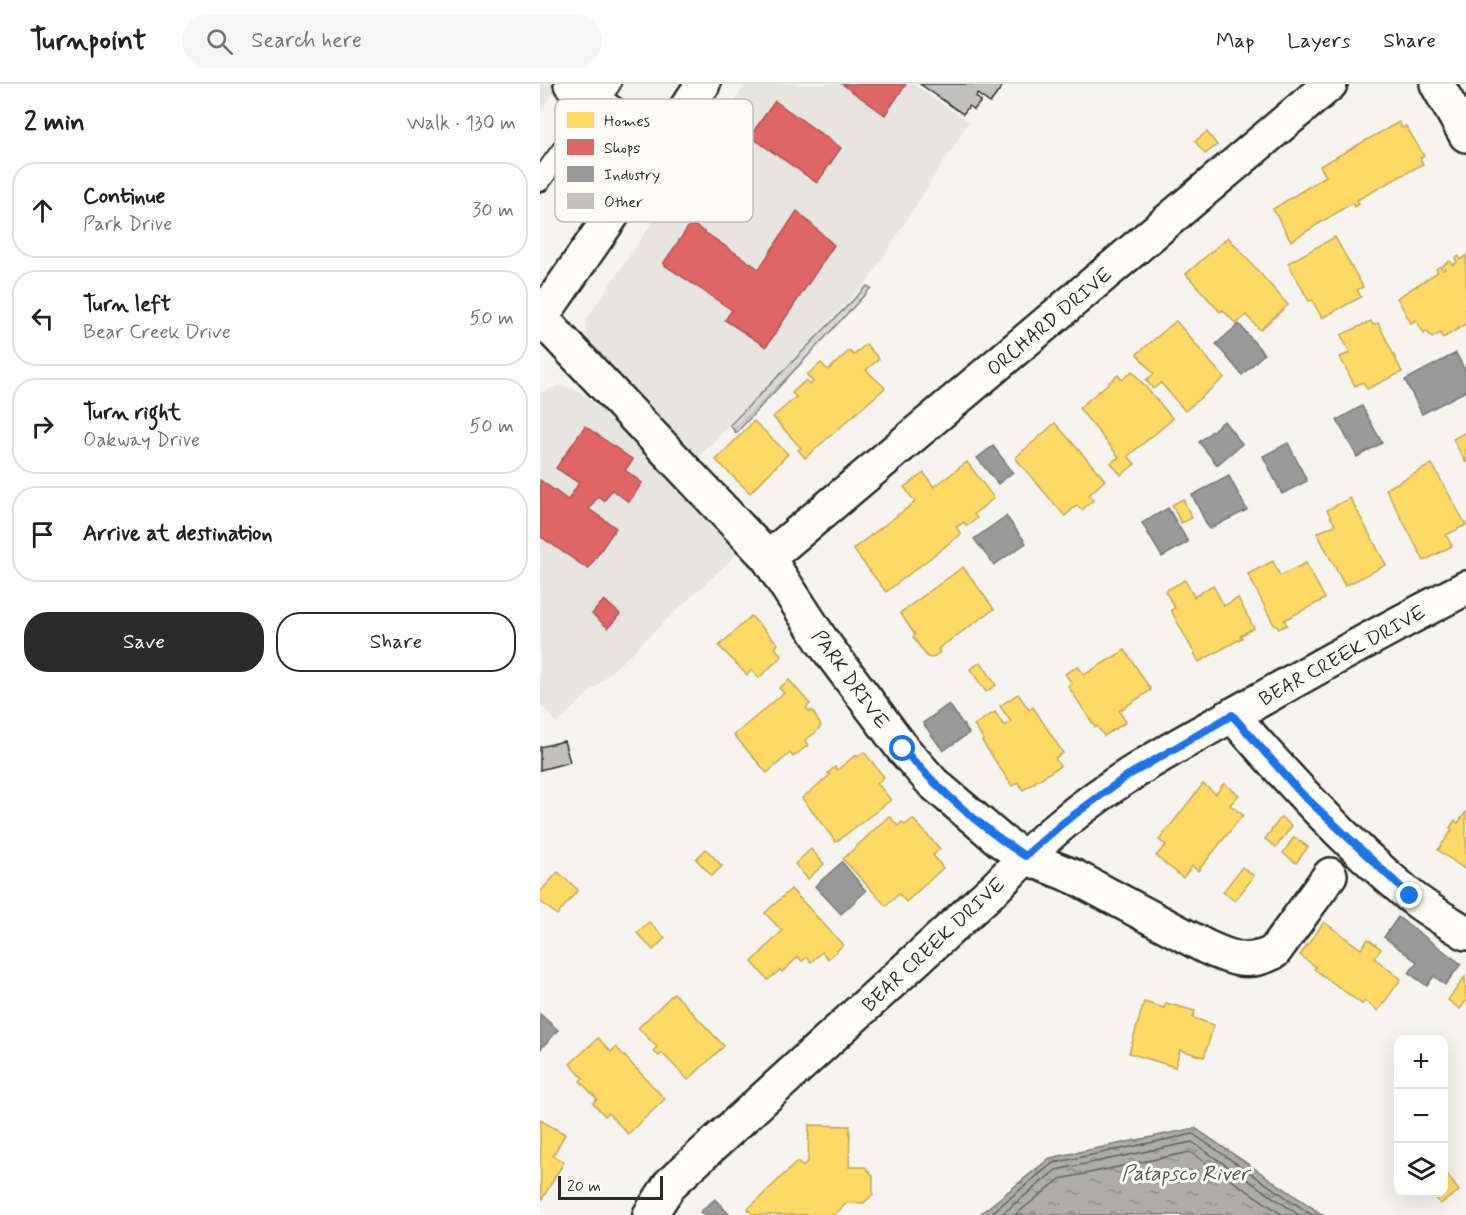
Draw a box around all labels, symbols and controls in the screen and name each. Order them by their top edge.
search box [182,14,602,68]
text: Turnpoint [30,23,146,60]
icon: search [203,25,236,58]
text: Search here [251,27,362,55]
text: Map [1216,27,1254,55]
text: Layers [1287,27,1350,55]
text: Share [1383,27,1436,55]
legend [555,99,753,222]
text: 2 min [24,106,85,140]
text: Walk · 130 m [407,110,516,137]
text: Homes [604,111,650,132]
text: Shops [604,138,641,159]
text: Industry [604,165,660,186]
text: Continue [83,183,165,211]
text: Other [604,192,643,213]
icon: ahead [26,194,59,227]
text: 30 m [472,197,514,224]
text: Park Drive [83,211,172,238]
street label: ORCHARD DRIVE [981,262,1119,383]
text: Turn left [83,291,171,319]
icon: left [26,302,59,335]
text: 50 m [469,305,514,332]
text: Bear Creek Drive [83,319,231,346]
text: Turn right [83,399,181,427]
icon: right [26,410,59,443]
text: 50 m [469,413,514,440]
text: Oakway Drive [83,427,200,454]
icon: arrive [26,518,59,551]
text: Arrive at destination [83,520,273,548]
street label: BEAR CREEK DRIVE [1255,599,1431,713]
button: Save [24,612,264,672]
button: Share [276,612,516,672]
street label: PARK DRIVE [805,625,895,735]
route start [889,735,915,761]
street label: BEAR CREEK DRIVE [857,872,1011,1019]
route end [1396,882,1422,908]
map controls [1394,1035,1448,1197]
button: + [1394,1035,1448,1089]
button: − [1394,1089,1448,1143]
button: layers [1394,1143,1448,1197]
water label: Patapsco River [1121,1160,1252,1188]
scale bar [558,1173,663,1200]
text: 20 m [567,1176,601,1197]

